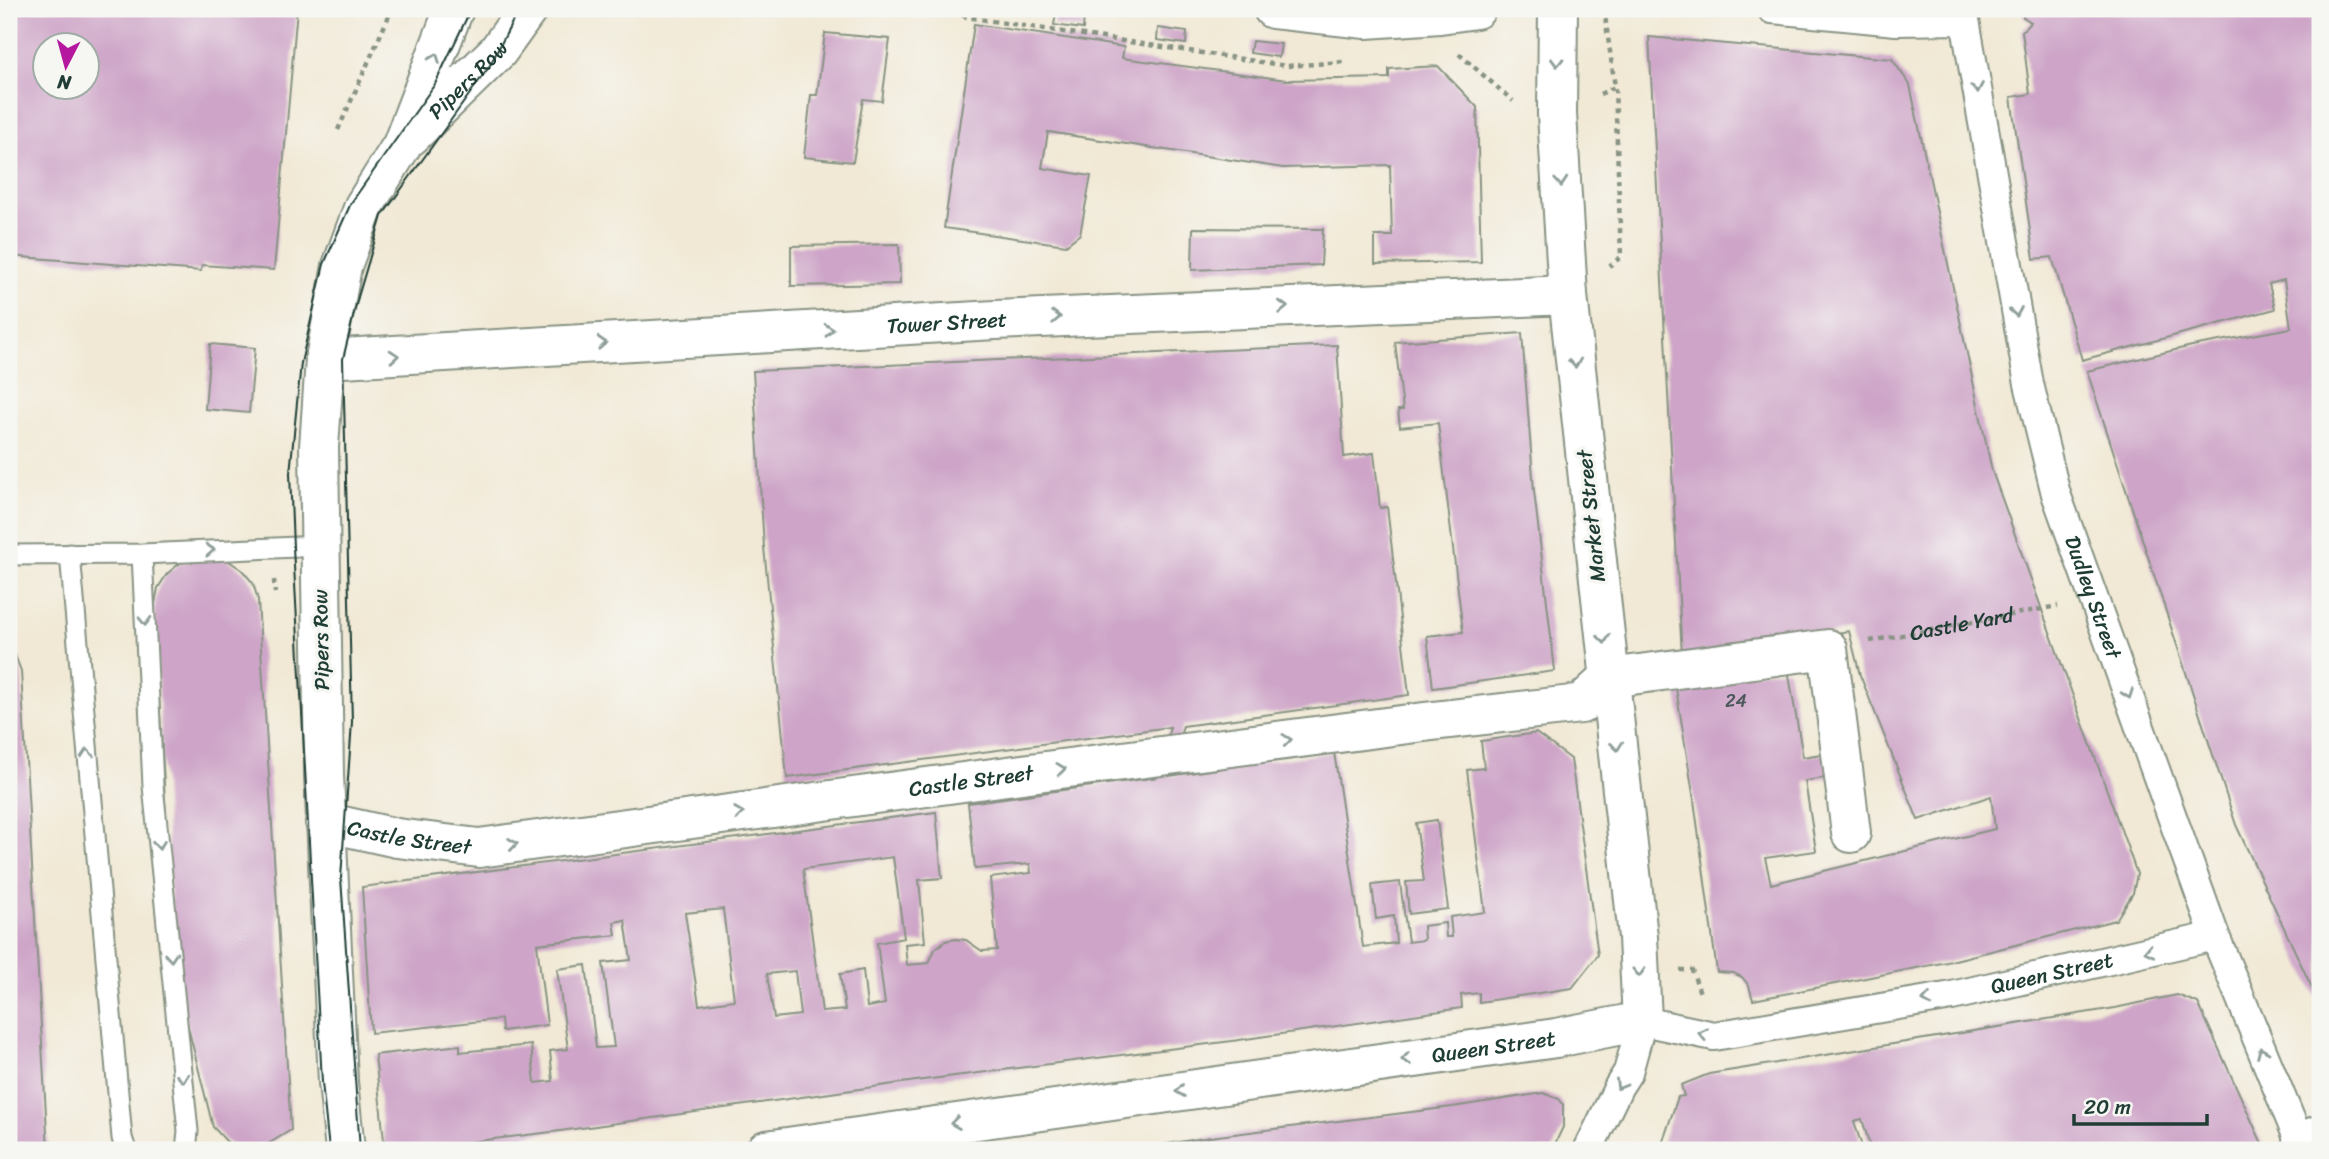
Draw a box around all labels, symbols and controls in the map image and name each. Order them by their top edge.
north arrow [32,32,102,102]
street label: Pipers Row [419,32,519,129]
one-way arrow [427,53,441,65]
one-way arrow [1550,56,1565,67]
text: N [55,65,74,100]
one-way arrow [1968,81,1983,93]
one-way arrow [1553,177,1568,188]
street label: Tower Street [886,300,1008,345]
one-way arrow [1278,300,1289,315]
one-way arrow [2008,306,2023,318]
one-way arrow [1051,309,1062,324]
one-way arrow [824,323,835,338]
one-way arrow [596,335,607,350]
one-way arrow [388,348,399,363]
one-way arrow [1568,357,1583,369]
street label: Market Street [1565,447,1617,584]
street label: Dudley Street [2053,530,2133,665]
one-way arrow [205,543,216,558]
street label: Pipers Row [301,589,341,691]
street label: Castle Yard [1907,595,2018,652]
one-way arrow [137,616,152,627]
one-way arrow [1597,633,1612,644]
house number: 24 [1725,685,1747,717]
one-way arrow [2120,687,2134,699]
one-way arrow [1281,732,1293,747]
one-way arrow [1609,740,1624,752]
one-way arrow [80,748,95,759]
street label: Castle Street [907,754,1037,808]
one-way arrow [1055,762,1067,777]
one-way arrow [733,806,745,821]
street label: Castle Street [344,809,475,866]
one-way arrow [507,836,519,851]
one-way arrow [152,839,167,851]
street label: Queen Street [1987,941,2117,1006]
one-way arrow [2143,943,2155,958]
one-way arrow [163,952,178,963]
one-way arrow [1631,967,1646,978]
one-way arrow [1921,992,1933,1007]
street label: Queen Street [1429,1019,1558,1074]
one-way arrow [1697,1027,1709,1042]
one-way arrow [2257,1047,2271,1059]
one-way arrow [1400,1052,1411,1067]
one-way arrow [175,1072,190,1084]
one-way arrow [1615,1078,1628,1091]
scale bar [2074,1082,2206,1126]
one-way arrow [1174,1084,1186,1099]
text: 20 m [2084,1088,2131,1126]
one-way arrow [949,1116,961,1131]

